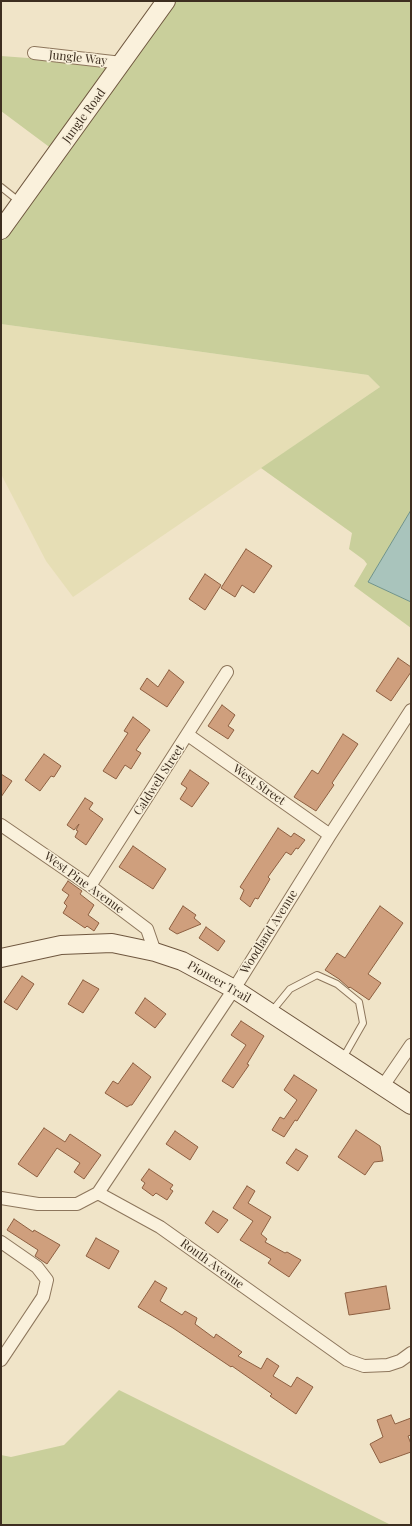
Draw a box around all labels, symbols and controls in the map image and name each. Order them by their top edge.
street label: Jungle Way [48,48,108,68]
street label: Jungle Road [59,86,109,146]
street label: Caldwell Street [131,742,187,818]
street label: West Street [230,762,288,808]
street label: West Pine Avenue [41,849,127,917]
street label: Woodland Avenue [237,887,301,977]
street label: Pioneer Trail [185,958,253,1006]
street label: Routh Avenue [177,1236,247,1292]

